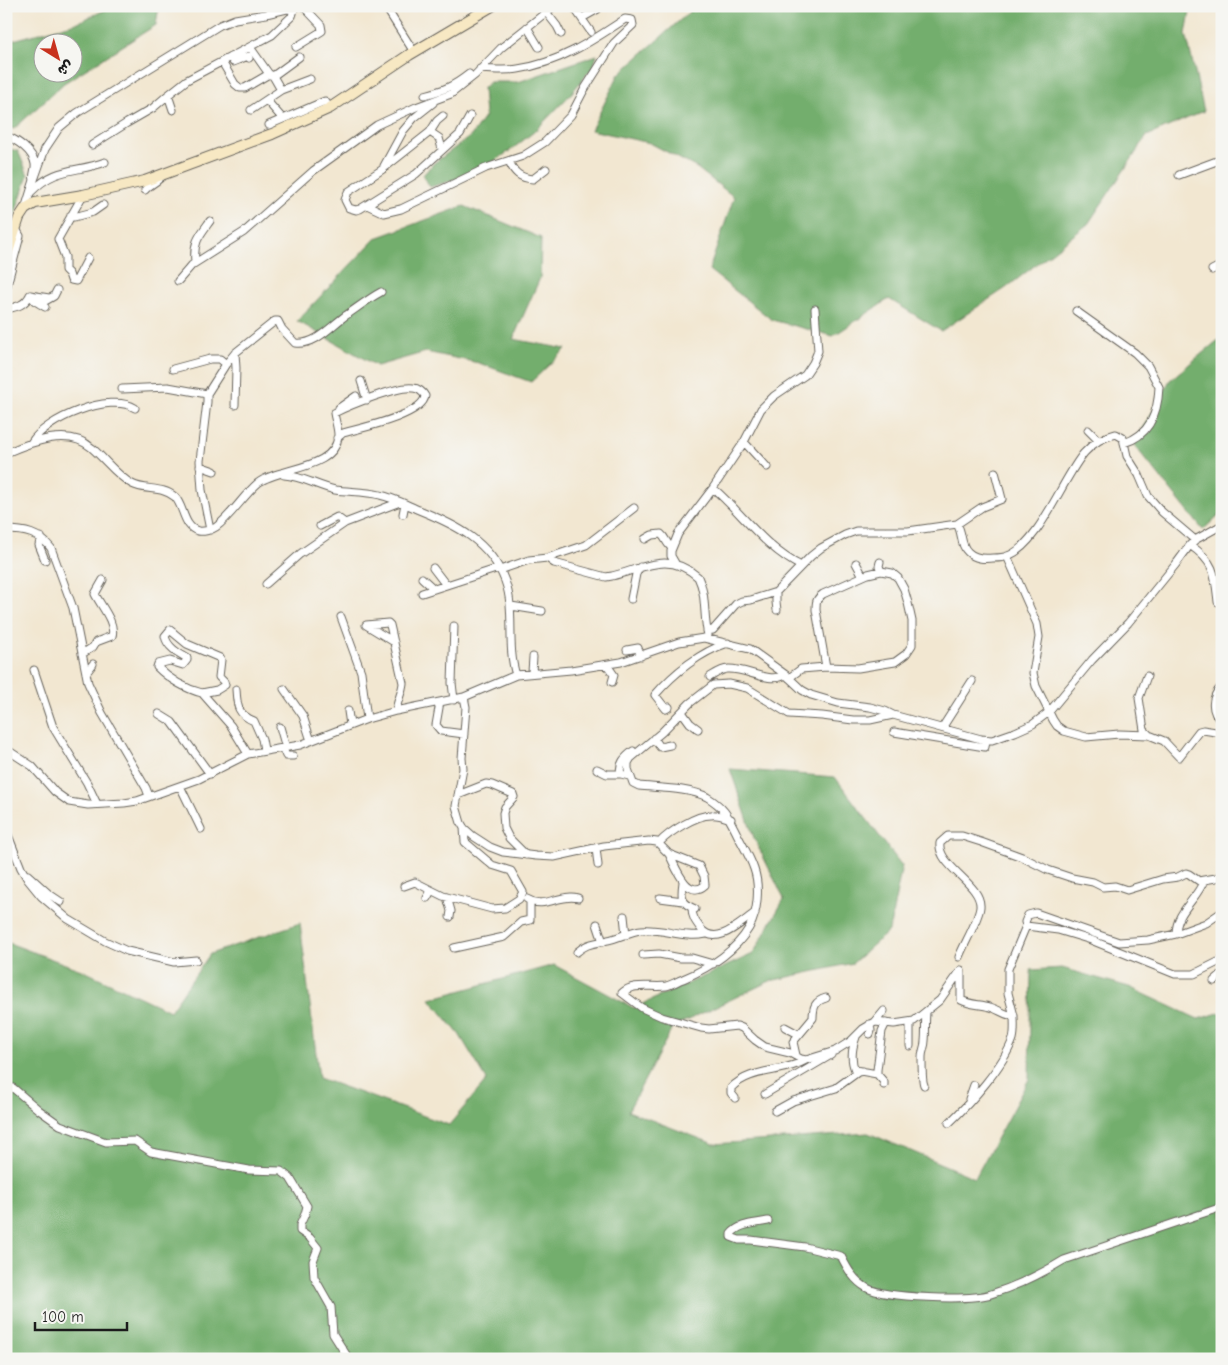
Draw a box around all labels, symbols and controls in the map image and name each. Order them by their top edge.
north arrow [32,32,82,82]
text: ش [54,57,77,79]
scale bar [35,1300,128,1332]
text: 100 m [42,1308,84,1326]

